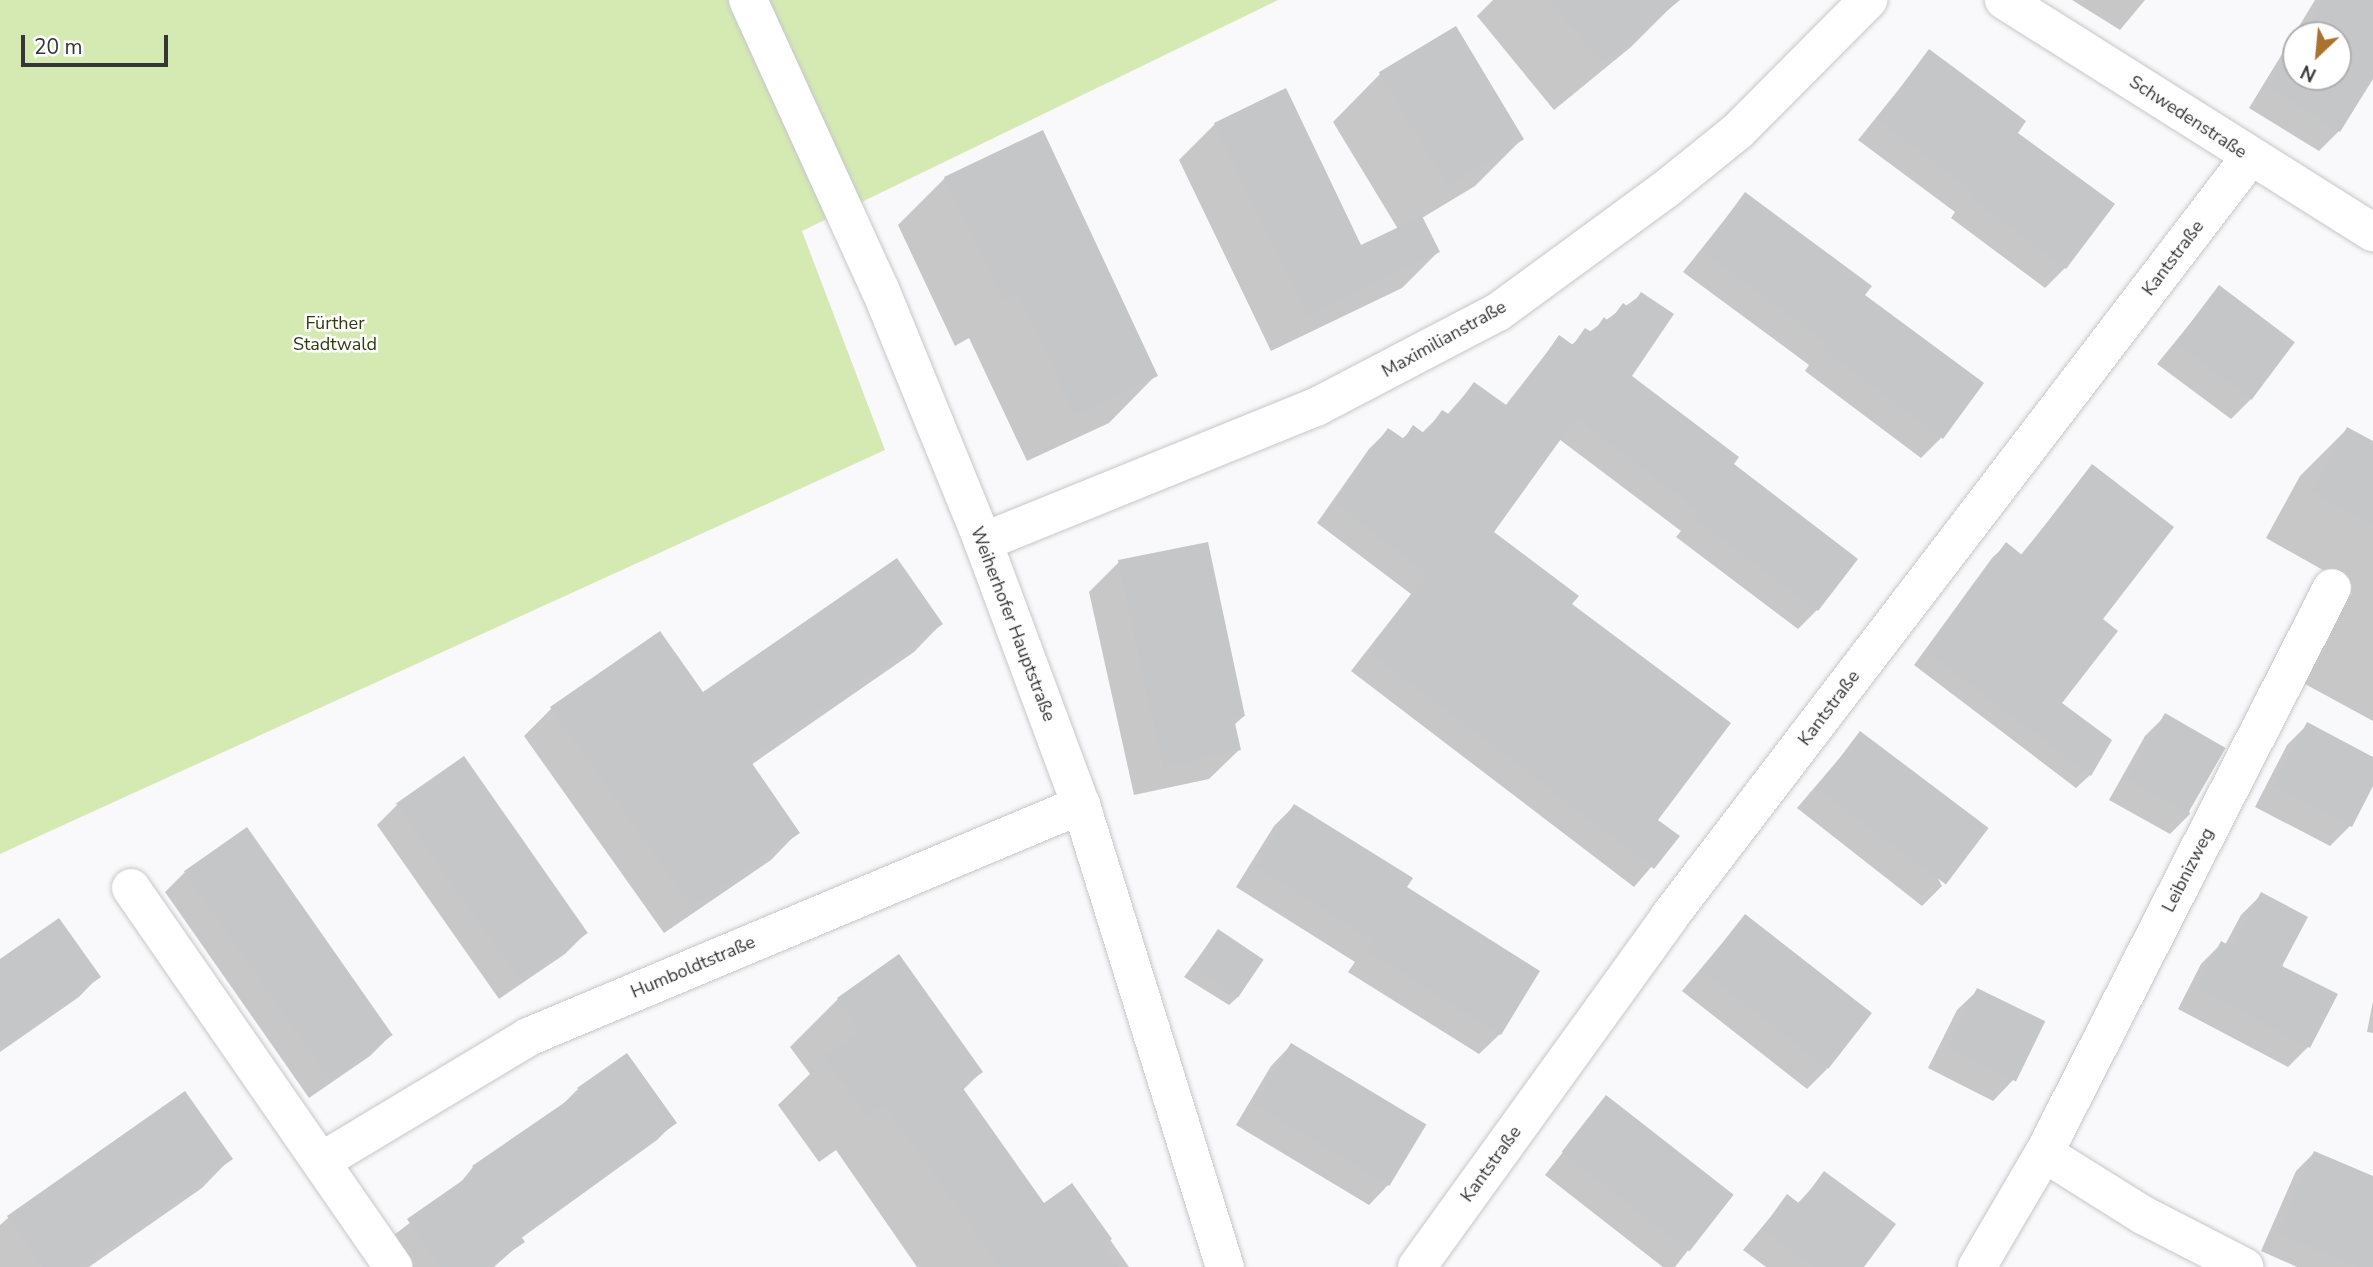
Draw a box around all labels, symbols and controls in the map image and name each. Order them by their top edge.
scale bar [24,21,172,65]
north arrow [2282,21,2352,91]
text: 20 m [34,33,83,61]
text: N [2297,58,2321,88]
street label: Schwedenstraße [2125,71,2251,163]
street label: Kantstraße [2138,216,2208,300]
street label: Maximilianstraße [1378,296,1510,382]
park label: Fürther Stadtwald [293,313,377,356]
street label: Weiherhofer Hauptstraße [966,524,1060,724]
street label: Kantstraße [1794,666,1864,750]
street label: Leibnizweg [2158,824,2218,916]
street label: Humboldtstraße [627,931,759,1003]
street label: Kantstraße [1456,1122,1526,1206]

